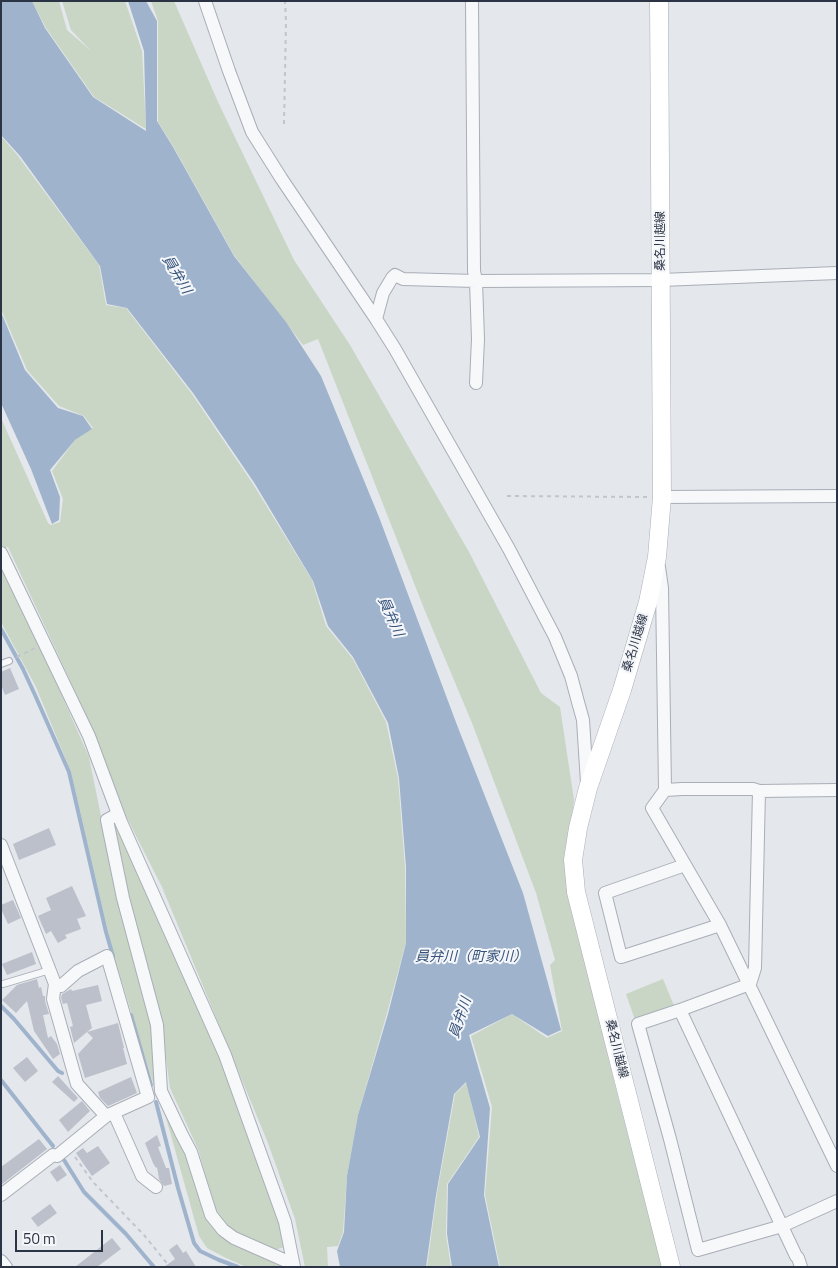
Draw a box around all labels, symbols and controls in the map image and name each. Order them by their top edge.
street label: 桑名川越線 [654,211,668,271]
water label: 員弁川 [158,253,194,297]
water label: 員弁川 [374,594,406,640]
street label: 桑名川越線 [620,612,652,674]
water label: 員弁川（町家川） [415,950,527,966]
water label: 員弁川 [447,995,475,1041]
street label: 桑名川越線 [602,1018,630,1080]
scale bar [18,1220,105,1252]
text: 50 m [23,1227,56,1250]

